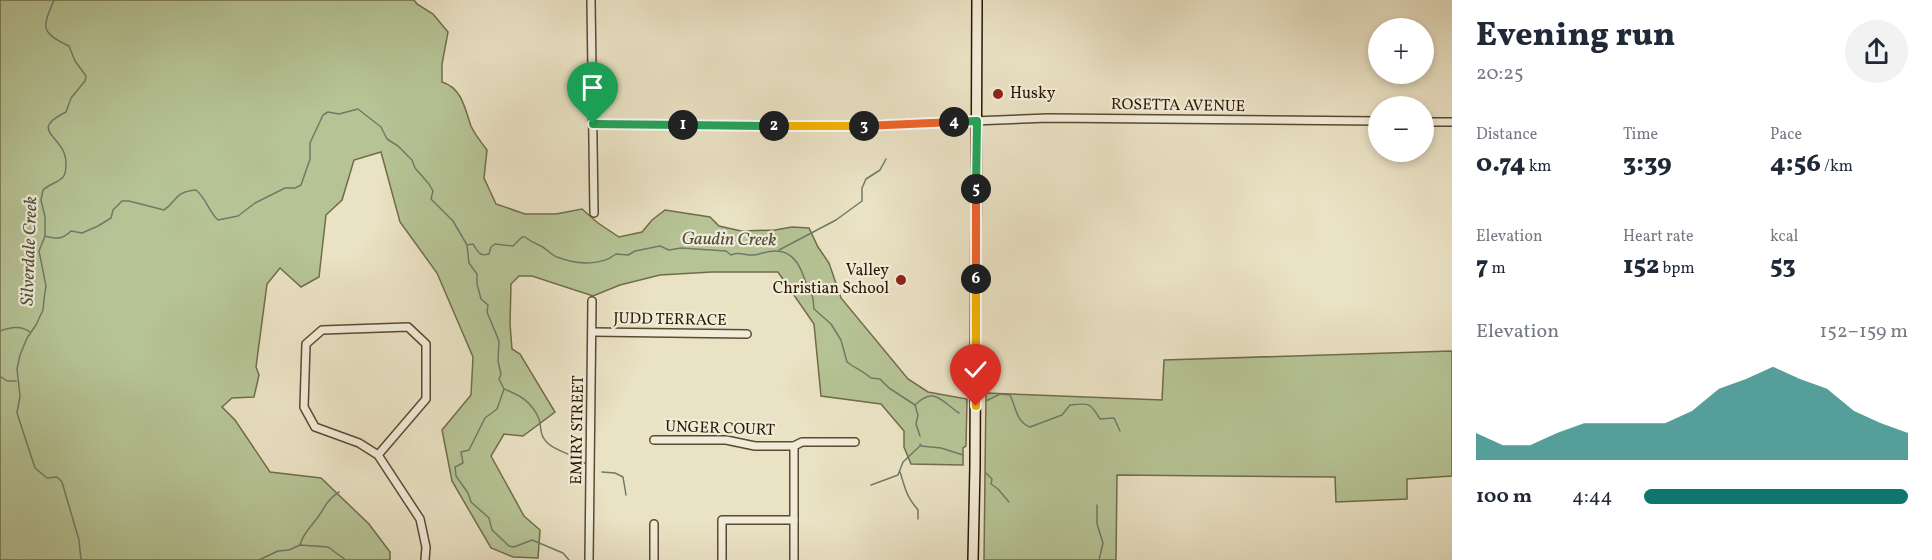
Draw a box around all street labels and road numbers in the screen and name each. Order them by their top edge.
street label: ROSETTA AVENUE [1111,94,1245,118]
street label: JUDD TERRACE [613,308,727,332]
street label: EMIRY STREET [566,375,590,485]
street label: UNGER COURT [665,416,775,442]

